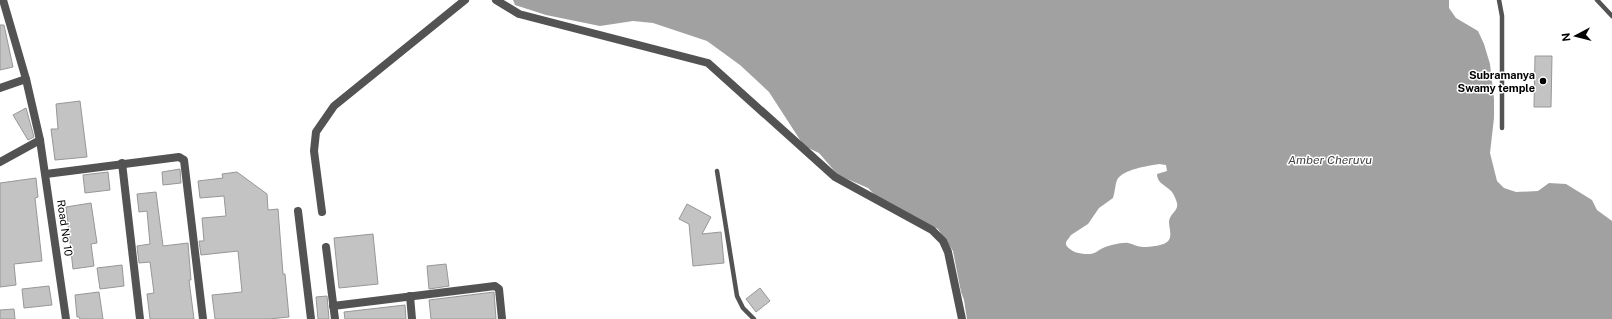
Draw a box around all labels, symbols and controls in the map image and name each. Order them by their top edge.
north arrow [1556,16,1596,56]
text: N [1560,32,1573,42]
place label: Subramanya Swamy temple [1458,69,1535,94]
marker: Subramanya Swamy temple [1538,76,1548,86]
water label: Amber Cheruvu [1288,153,1372,167]
street label: Road No 10 [55,199,75,257]

